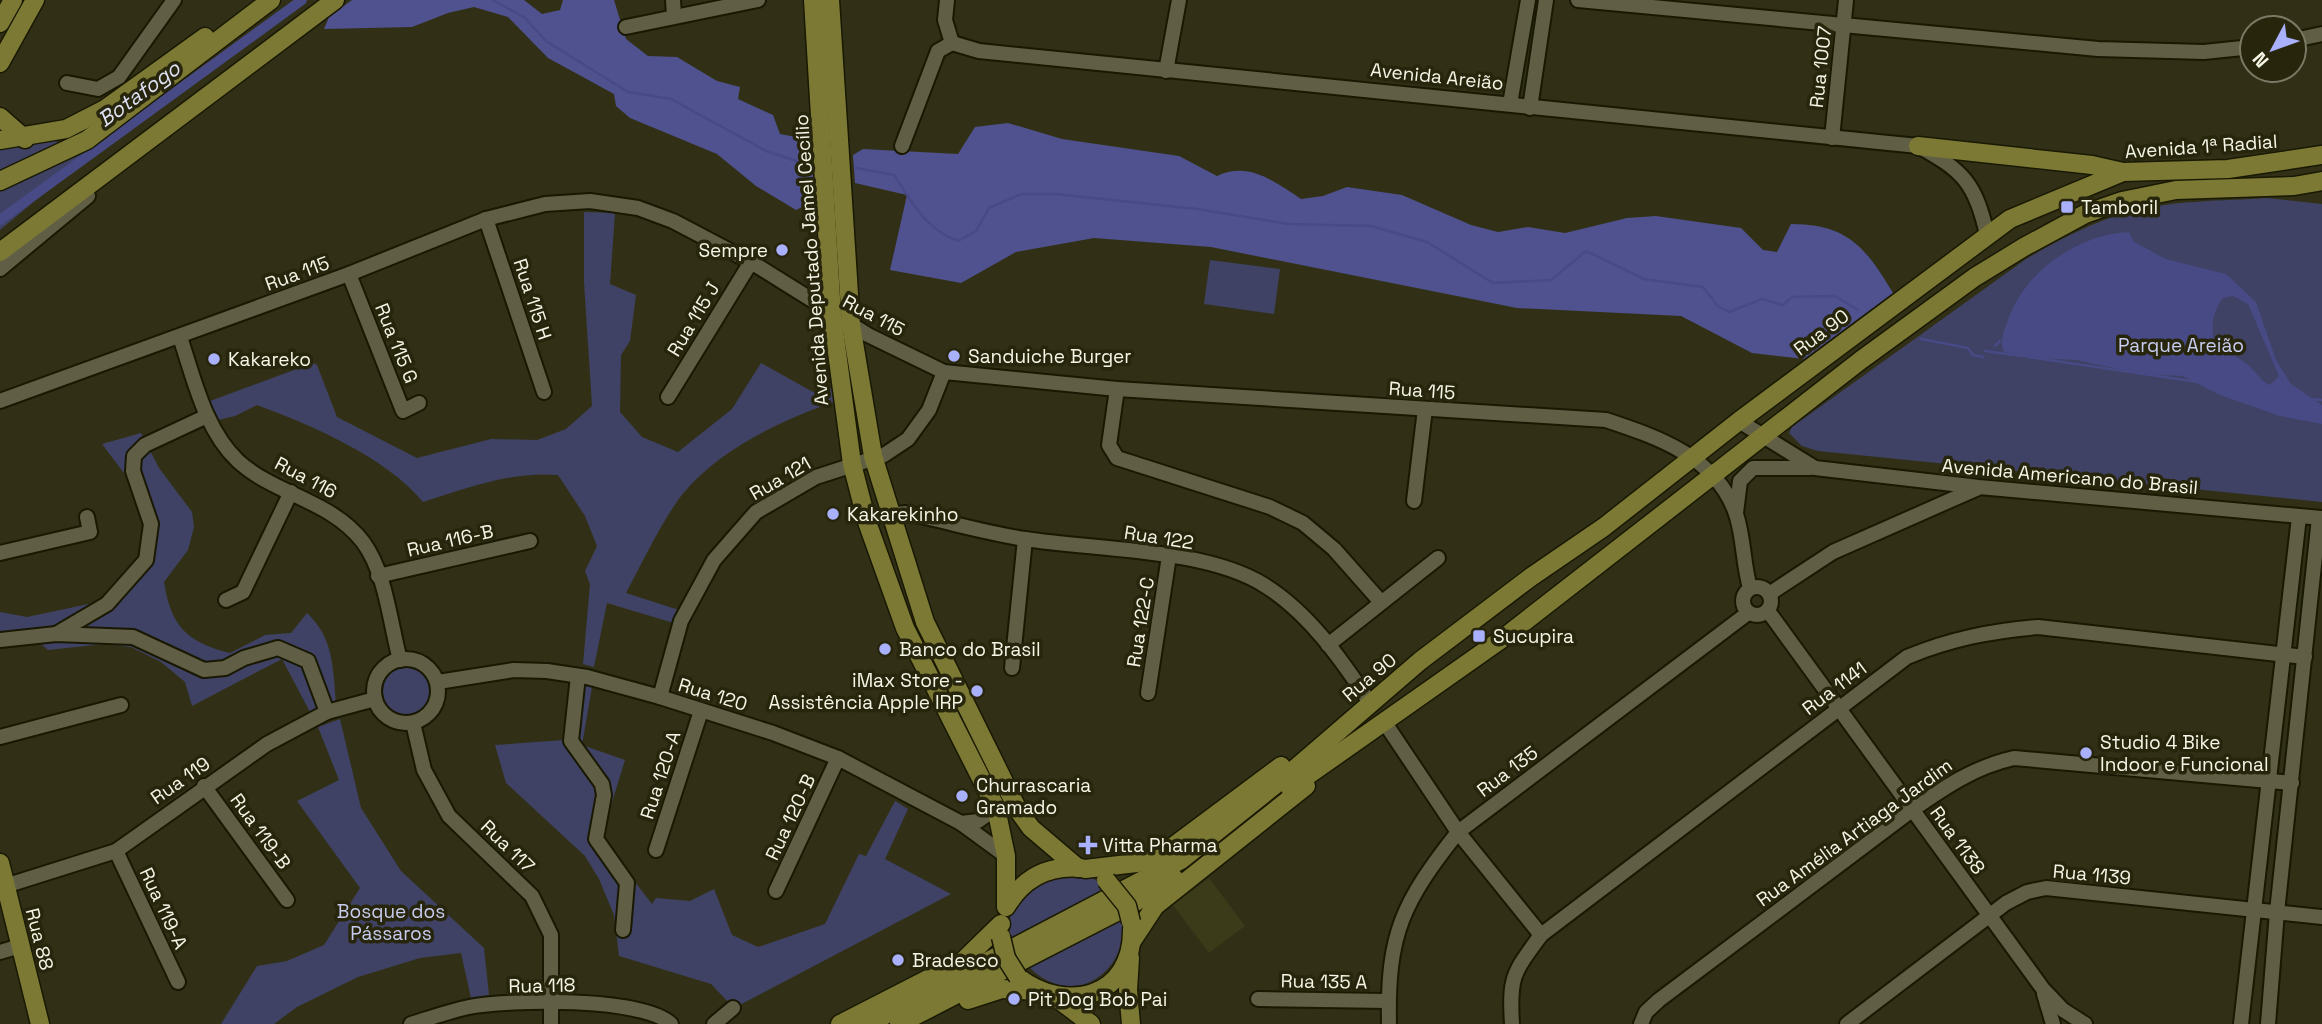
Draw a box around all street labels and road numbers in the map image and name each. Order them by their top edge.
street label: Rua 1007 [1804,25,1837,109]
street label: Avenida Areião [1369,57,1505,96]
street label: Avenida Deputado Jamel Cecílio [789,113,834,407]
street label: Avenida 1ª Radial [2124,129,2278,164]
street label: Rua 115 [262,250,333,297]
street label: Rua 115 H [508,255,557,343]
street label: Rua 115 J [661,277,725,361]
street label: Rua 115 [838,289,909,342]
street label: Rua 115 G [369,300,424,387]
street label: Rua 90 [1789,303,1854,361]
street label: Rua 115 [1388,376,1456,405]
street label: Rua 116 [270,451,341,504]
street label: Rua 121 [745,451,815,506]
street label: Avenida Americano do Brasil [1941,453,2199,500]
street label: Rua 116-B [404,518,496,563]
street label: Rua 122 [1122,520,1196,555]
street label: Rua 122-C [1121,575,1160,669]
street label: Rua 90 [1337,647,1402,707]
street label: Rua 1141 [1797,656,1872,721]
street label: Rua 120 [675,672,750,717]
street label: Rua 120-A [634,728,686,822]
street label: Rua 135 [1472,740,1543,803]
street label: Rua 119 [146,751,215,810]
street label: Rua Amélia Artiaga Jardim [1751,753,1957,912]
street label: Rua 120-B [760,770,821,864]
street label: Rua 119-B [225,788,297,874]
street label: Rua 1138 [1924,801,1991,879]
street label: Rua 117 [475,814,540,878]
street label: Rua 1139 [2052,859,2132,890]
street label: Rua 119-A [134,863,193,953]
street label: Rua 88 [20,905,59,973]
street label: Rua 135 A [1280,968,1368,995]
street label: Rua 118 [508,972,576,999]

